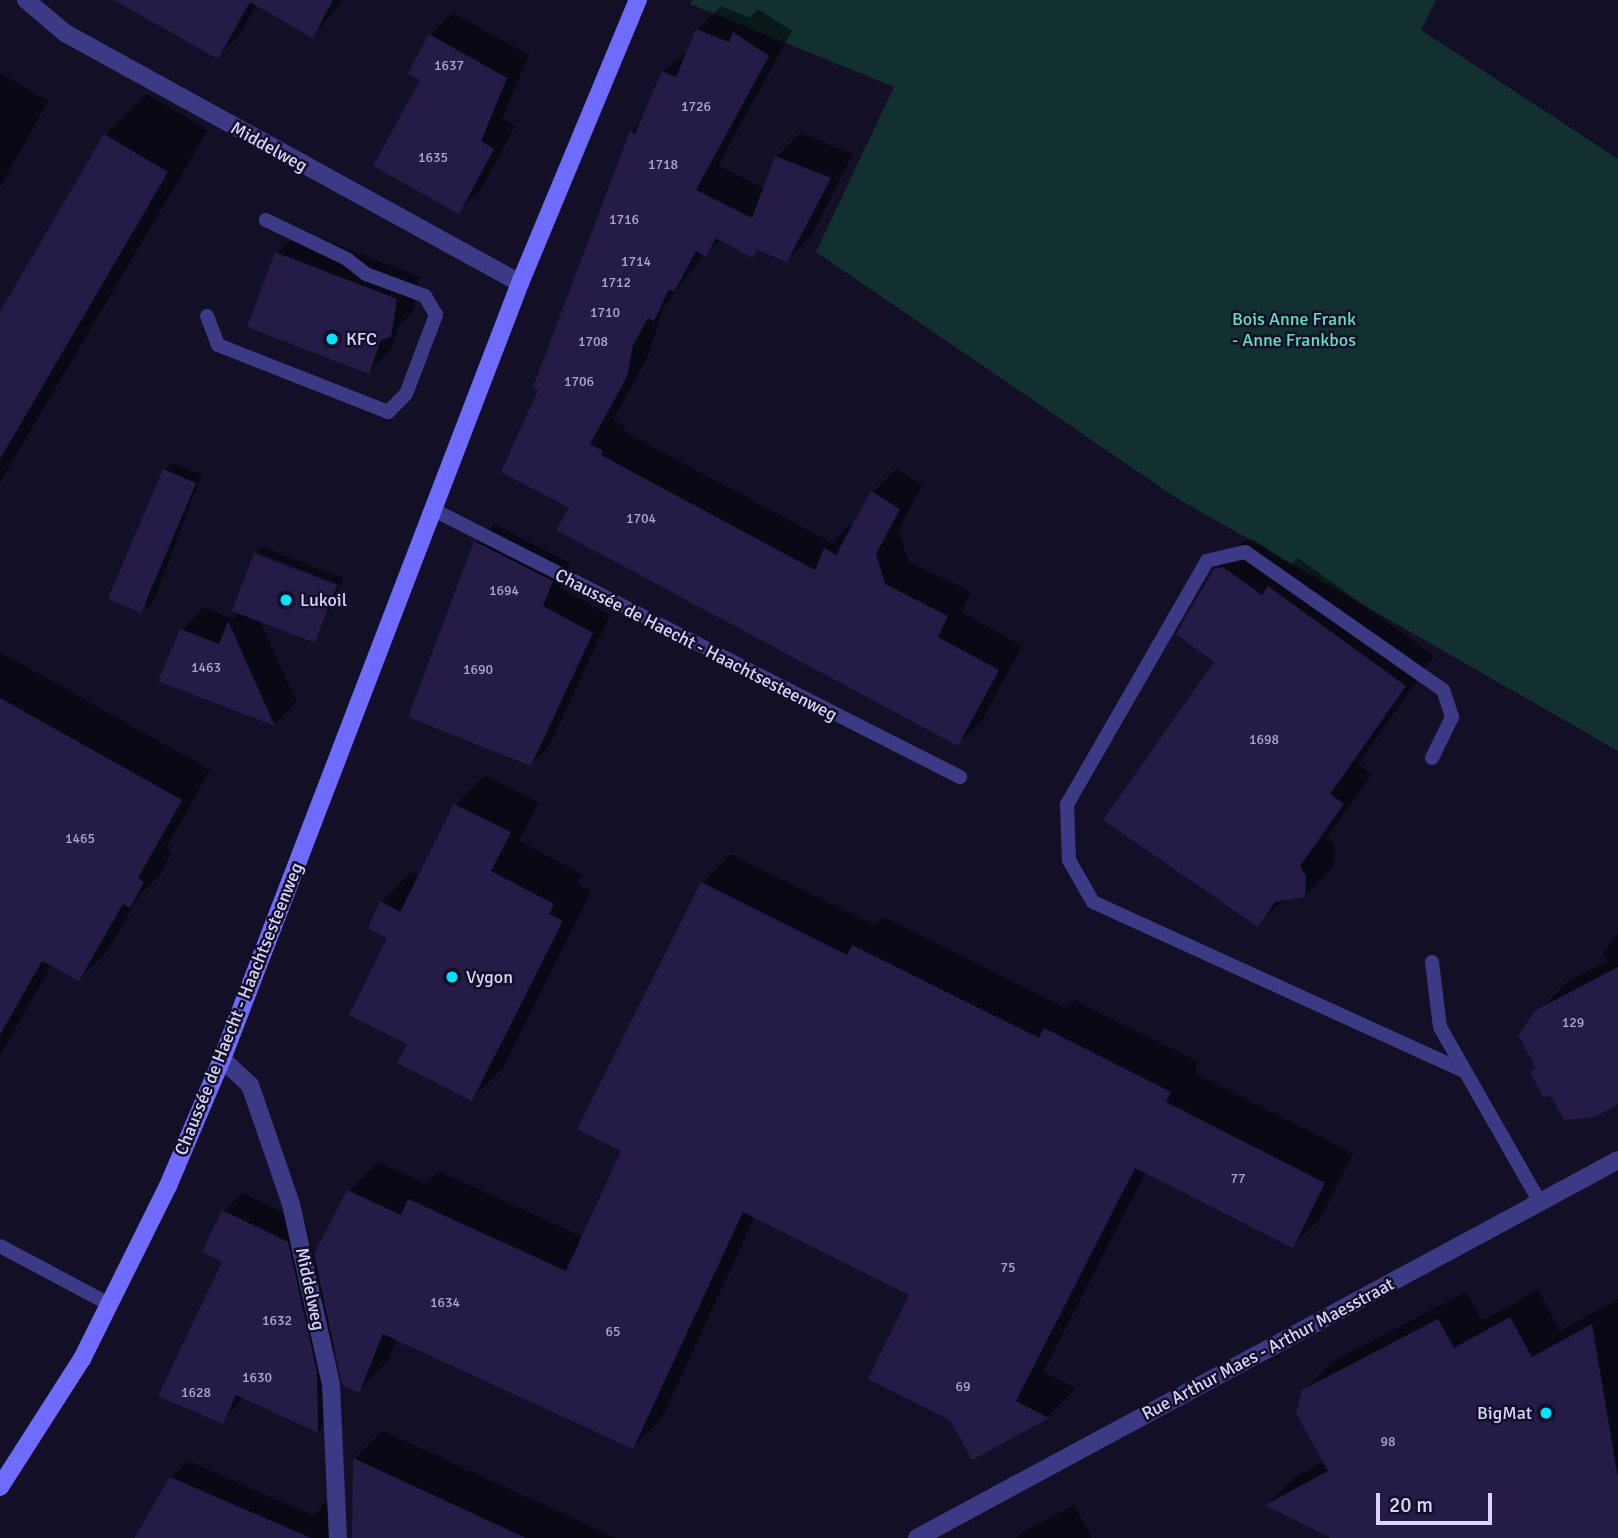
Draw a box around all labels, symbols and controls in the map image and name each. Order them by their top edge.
house number: 1637 [434,58,464,74]
house number: 1726 [681,99,711,115]
street label: Middelweg [227,117,311,177]
house number: 1635 [418,150,448,166]
house number: 1718 [648,157,678,173]
house number: 1716 [609,212,639,228]
house number: 1714 [621,254,651,270]
house number: 1712 [601,275,631,291]
house number: 1710 [590,305,620,321]
park label: Bois Anne Frank - Anne Frankbos [1232,309,1356,352]
place label: KFC [346,328,377,350]
marker: KFC [324,331,340,347]
house number: 1708 [578,334,608,350]
house number: 1706 [564,374,594,390]
house number: 1704 [626,511,656,527]
street label: Chaussée de Haecht - Haachtsesteenweg [551,564,841,726]
house number: 1694 [489,583,519,599]
place label: Lukoil [300,589,347,611]
marker: Lukoil [278,592,294,608]
house number: 1463 [191,660,221,676]
house number: 1690 [463,662,493,678]
house number: 1698 [1249,732,1279,748]
house number: 1465 [65,831,95,847]
street label: Chaussée de Haecht - Haachtsesteenweg [170,860,308,1158]
place label: Vygon [466,966,513,988]
marker: Vygon [444,969,460,985]
house number: 129 [1562,1015,1584,1031]
house number: 77 [1230,1171,1246,1187]
street label: Middelweg [291,1246,329,1332]
house number: 75 [1000,1260,1016,1276]
street label: Rue Arthur Maes - Arthur Maesstraat [1138,1273,1398,1425]
house number: 1634 [430,1295,460,1311]
house number: 1632 [262,1313,292,1329]
house number: 65 [605,1324,621,1340]
house number: 1630 [242,1370,272,1386]
house number: 69 [955,1379,971,1395]
house number: 1628 [181,1385,211,1401]
place label: BigMat [1477,1402,1532,1424]
marker: BigMat [1538,1405,1554,1421]
house number: 98 [1380,1434,1396,1450]
scale bar [1380,1478,1496,1522]
text: 20 m [1389,1492,1433,1518]

